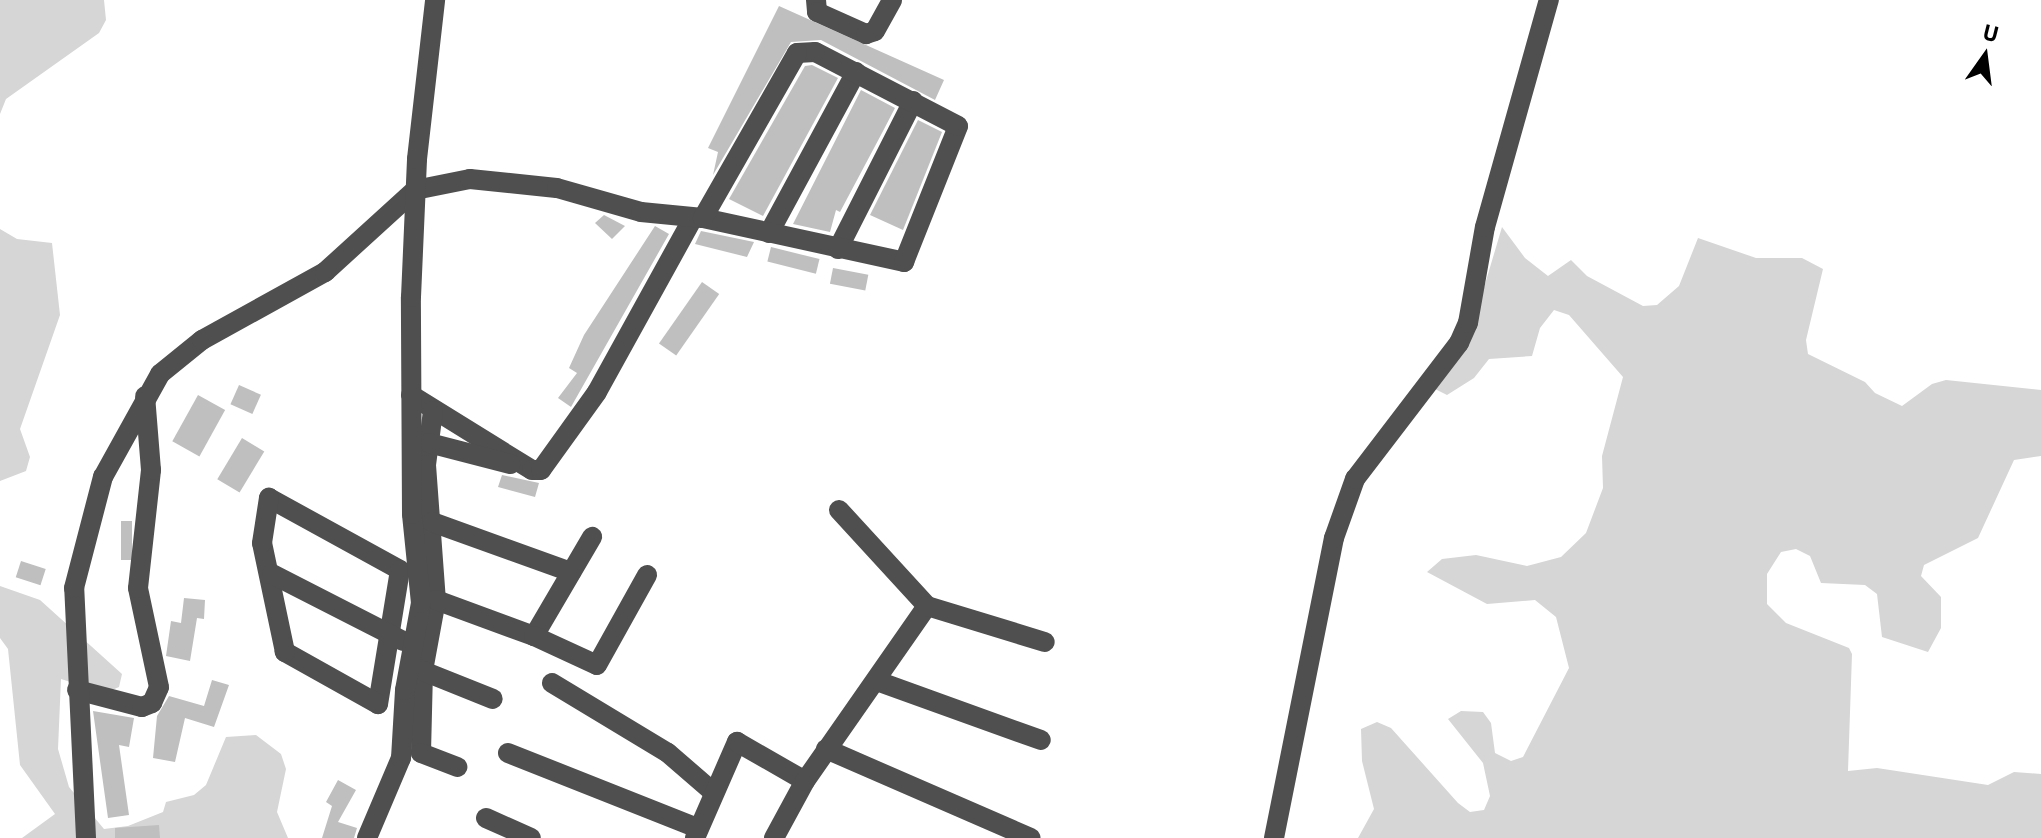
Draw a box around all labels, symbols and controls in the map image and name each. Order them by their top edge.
north arrow [1945,16,2025,96]
text: U [1980,16,2002,48]

